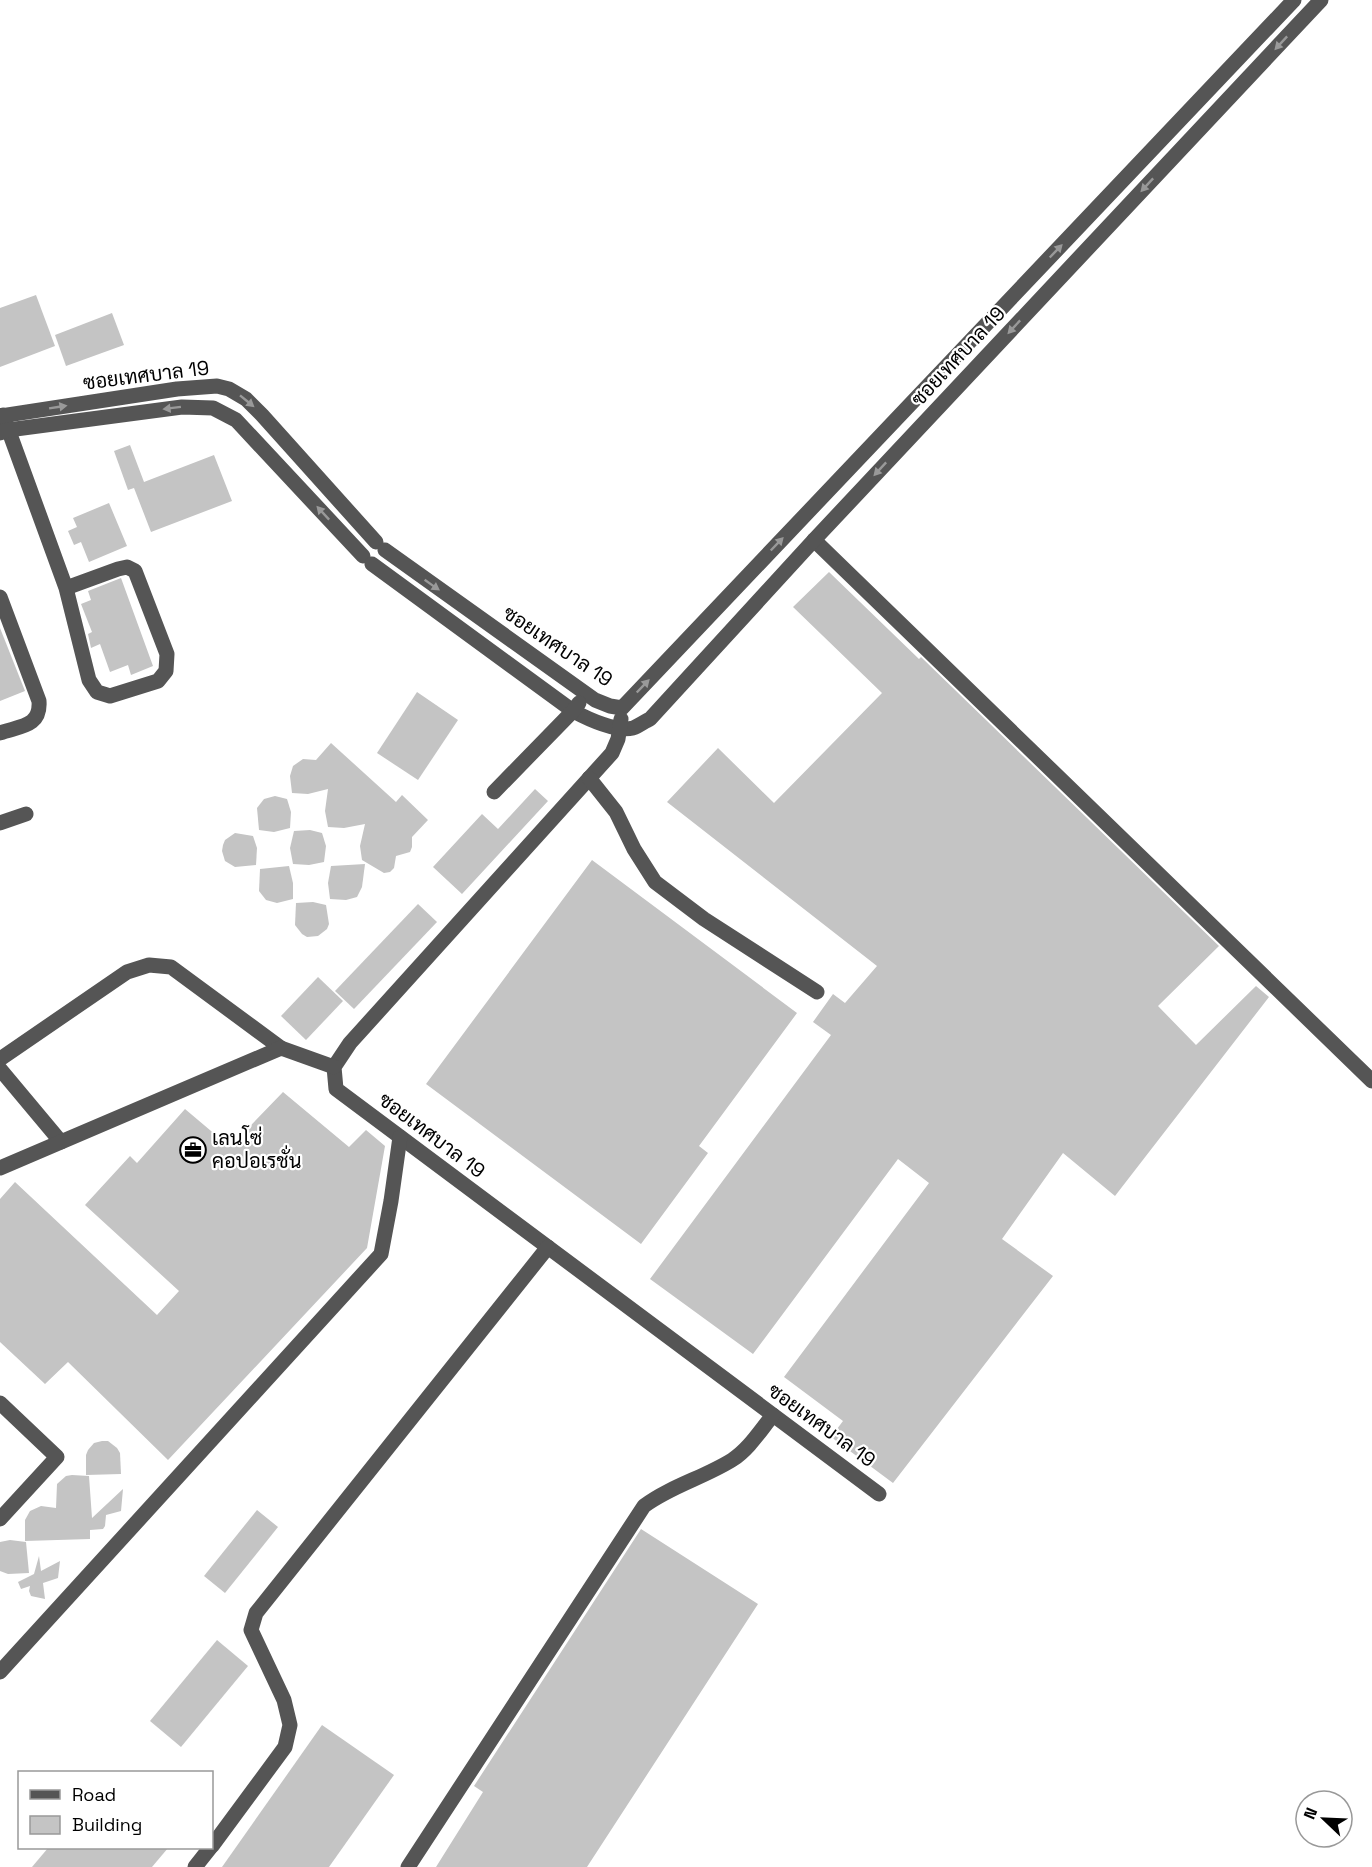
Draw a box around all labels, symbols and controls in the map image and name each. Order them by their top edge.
one-way arrow [1274,35,1288,49]
one-way arrow [1140,177,1154,192]
one-way arrow [1049,243,1063,258]
street label: ซอยเทศบาล 19 [905,301,1011,411]
one-way arrow [1007,320,1021,334]
street label: ซอยเทศบาล 19 [81,354,211,396]
one-way arrow [239,395,255,408]
one-way arrow [48,402,67,411]
one-way arrow [162,403,181,413]
one-way arrow [874,461,887,476]
one-way arrow [317,507,331,521]
one-way arrow [770,537,784,552]
one-way arrow [424,579,440,590]
street label: ซอยเทศบาล 19 [498,600,618,692]
one-way arrow [635,679,649,693]
street label: ซอยเทศบาล 19 [374,1086,490,1184]
place label: เลนโซ่ คอปอเรชั่น [212,1125,301,1174]
office icon: เลนโซ่ คอปอเรชั่น [178,1135,208,1165]
street label: ซอยเทศบาล 19 [763,1377,881,1473]
legend [18,1771,213,1849]
text: Road [72,1783,116,1806]
north arrow [1294,1789,1354,1849]
text: N [1299,1804,1322,1822]
text: Building [72,1813,142,1836]

